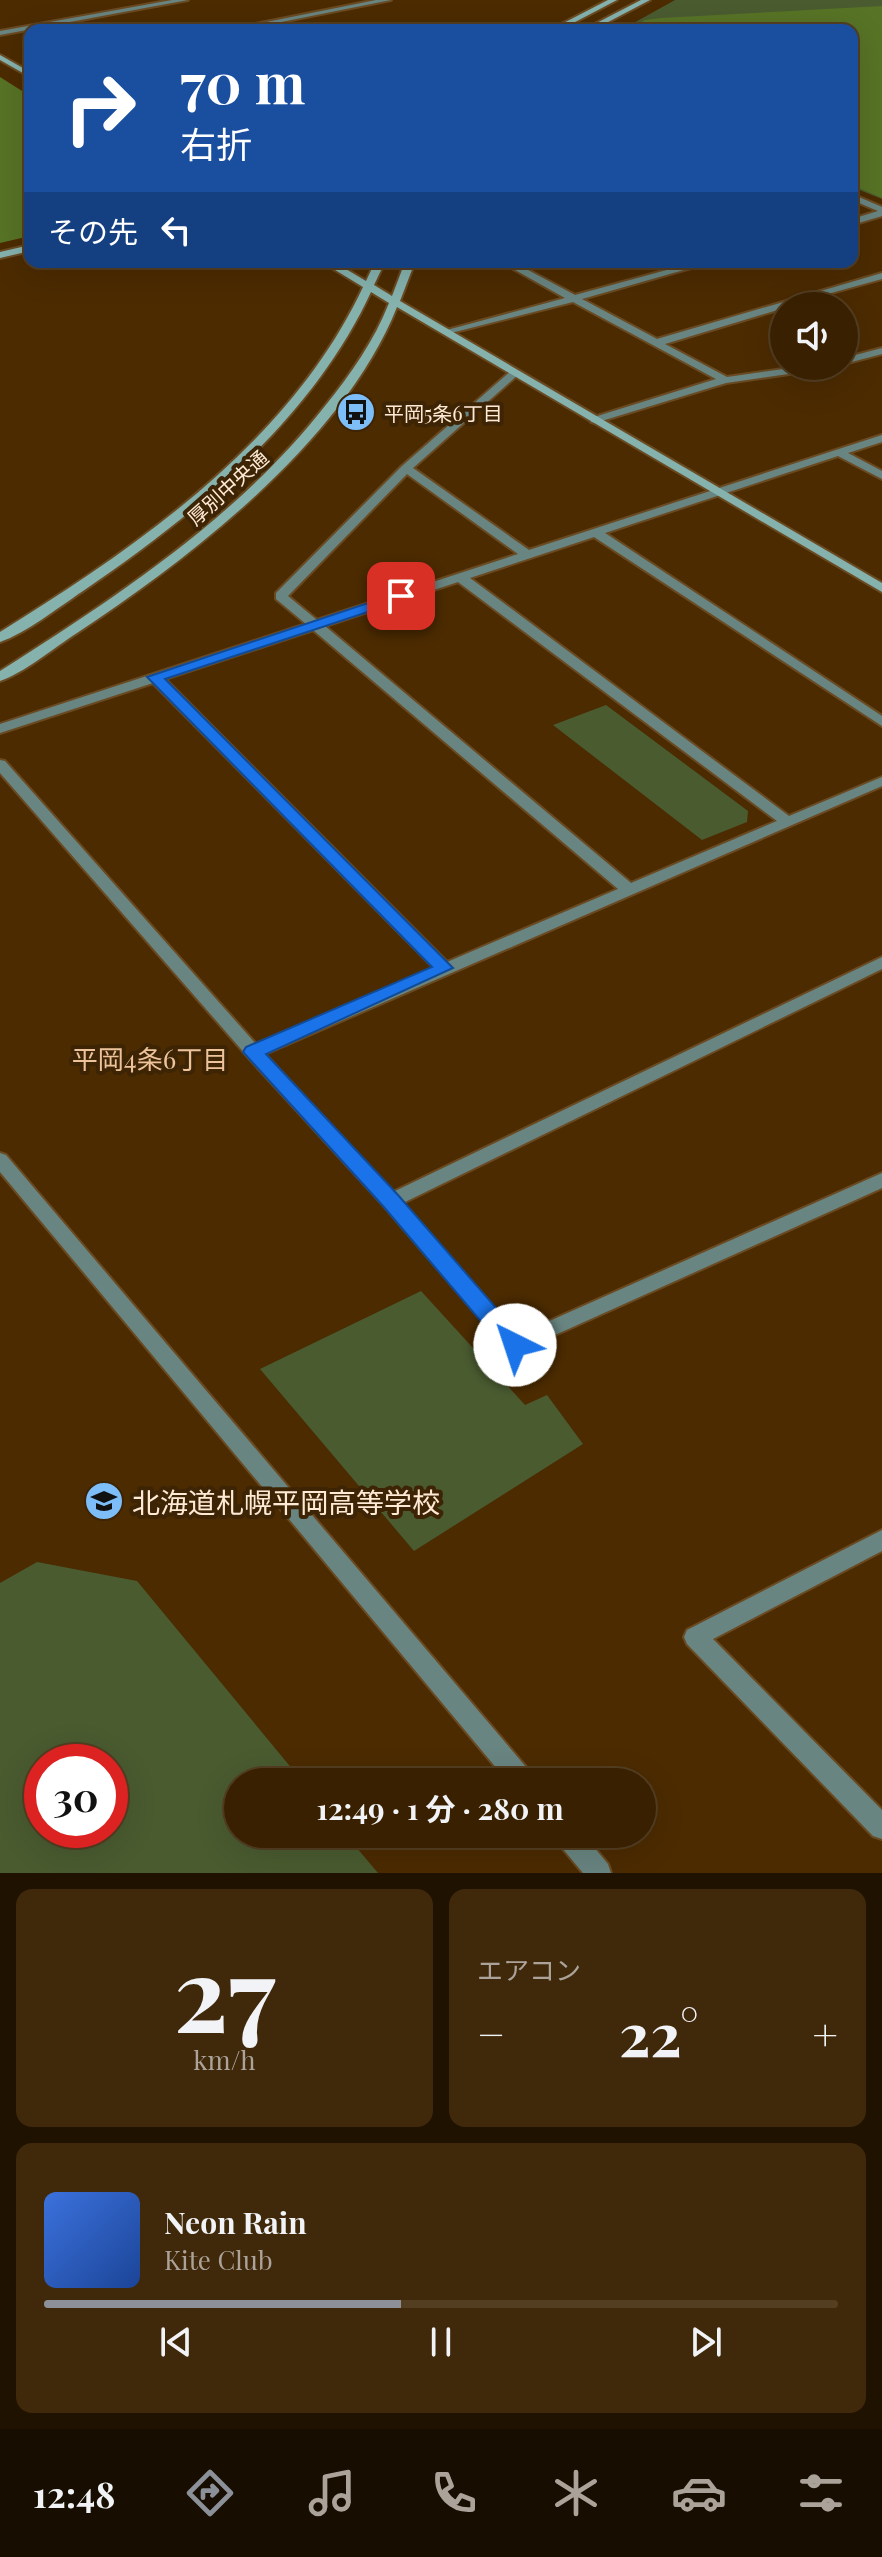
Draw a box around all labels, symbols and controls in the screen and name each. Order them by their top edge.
text: 70 m [180,44,305,119]
icon: right [48,56,152,160]
text: 右折 [180,119,252,167]
icon: left [154,208,198,252]
text: その先 [48,211,138,251]
map controls [770,292,858,380]
button: sound [770,292,858,380]
bus stop icon: 平岡5条6丁目 [335,391,377,433]
place label: 平岡5条6丁目 [384,399,503,426]
street label: 厚別中央通 [181,444,273,530]
pin [367,562,435,630]
icon: arrive [379,574,423,618]
district label: 平岡4条6丁目 [72,1041,228,1076]
position arrow [473,1303,557,1387]
school or university icon: 北海道札幌平岡高等学校 [83,1480,125,1522]
place label: 北海道札幌平岡高等学校 [132,1483,440,1520]
speed limit sign: 30 [24,1744,128,1848]
text: 12:49 · 1 分 · 280 m [316,1788,564,1828]
text: 27 [174,1920,275,2059]
text: エアコン [477,1952,581,1987]
text: 22° [619,1992,699,2072]
text: − [477,2003,505,2062]
text: + [812,2003,838,2062]
text: km/h [193,2042,256,2077]
text: Neon Rain [164,2202,307,2242]
text: Kite Club [164,2242,273,2277]
icon: previous [154,2320,198,2364]
icon: pause [419,2320,463,2364]
icon: next [684,2320,728,2364]
icon: directions [182,2465,238,2521]
icon: music [304,2465,360,2521]
icon: phone [426,2465,482,2521]
icon: climate [548,2465,604,2521]
icon: car [671,2465,727,2521]
icon: filters [793,2465,849,2521]
text: 12:48 [33,2469,115,2517]

